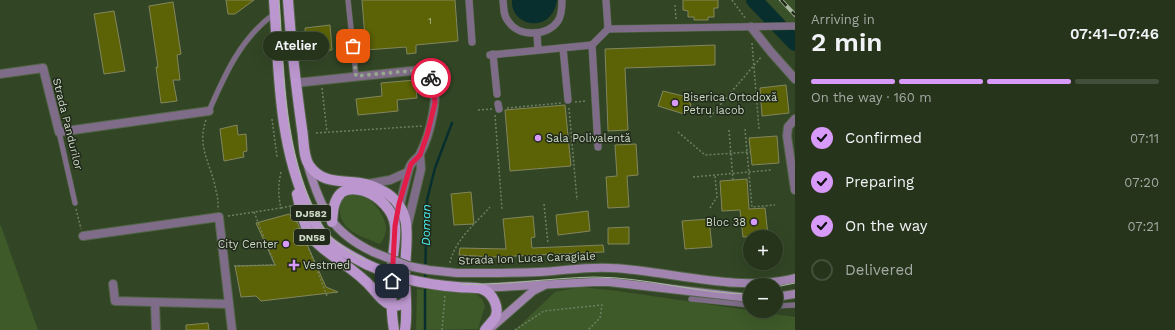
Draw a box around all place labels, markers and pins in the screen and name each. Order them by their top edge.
pin [336,29,370,63]
callout: Atelier [263,32,329,60]
place label: Biserica Ortodoxă Petru Iacob [683,91,777,117]
marker: Biserica Ortodoxă Petru Iacob [670,98,680,108]
place label: Sala Polivalentă [546,132,631,145]
marker: Sala Polivalentă [533,133,543,143]
place label: Bloc 38 [706,216,746,229]
marker: Bloc 38 [749,217,759,227]
place label: City Center [218,238,279,251]
marker: City Center [281,239,291,249]
marker: Vestmed [288,259,300,271]
place label: Vestmed [303,259,350,272]
pin [375,264,409,298]

